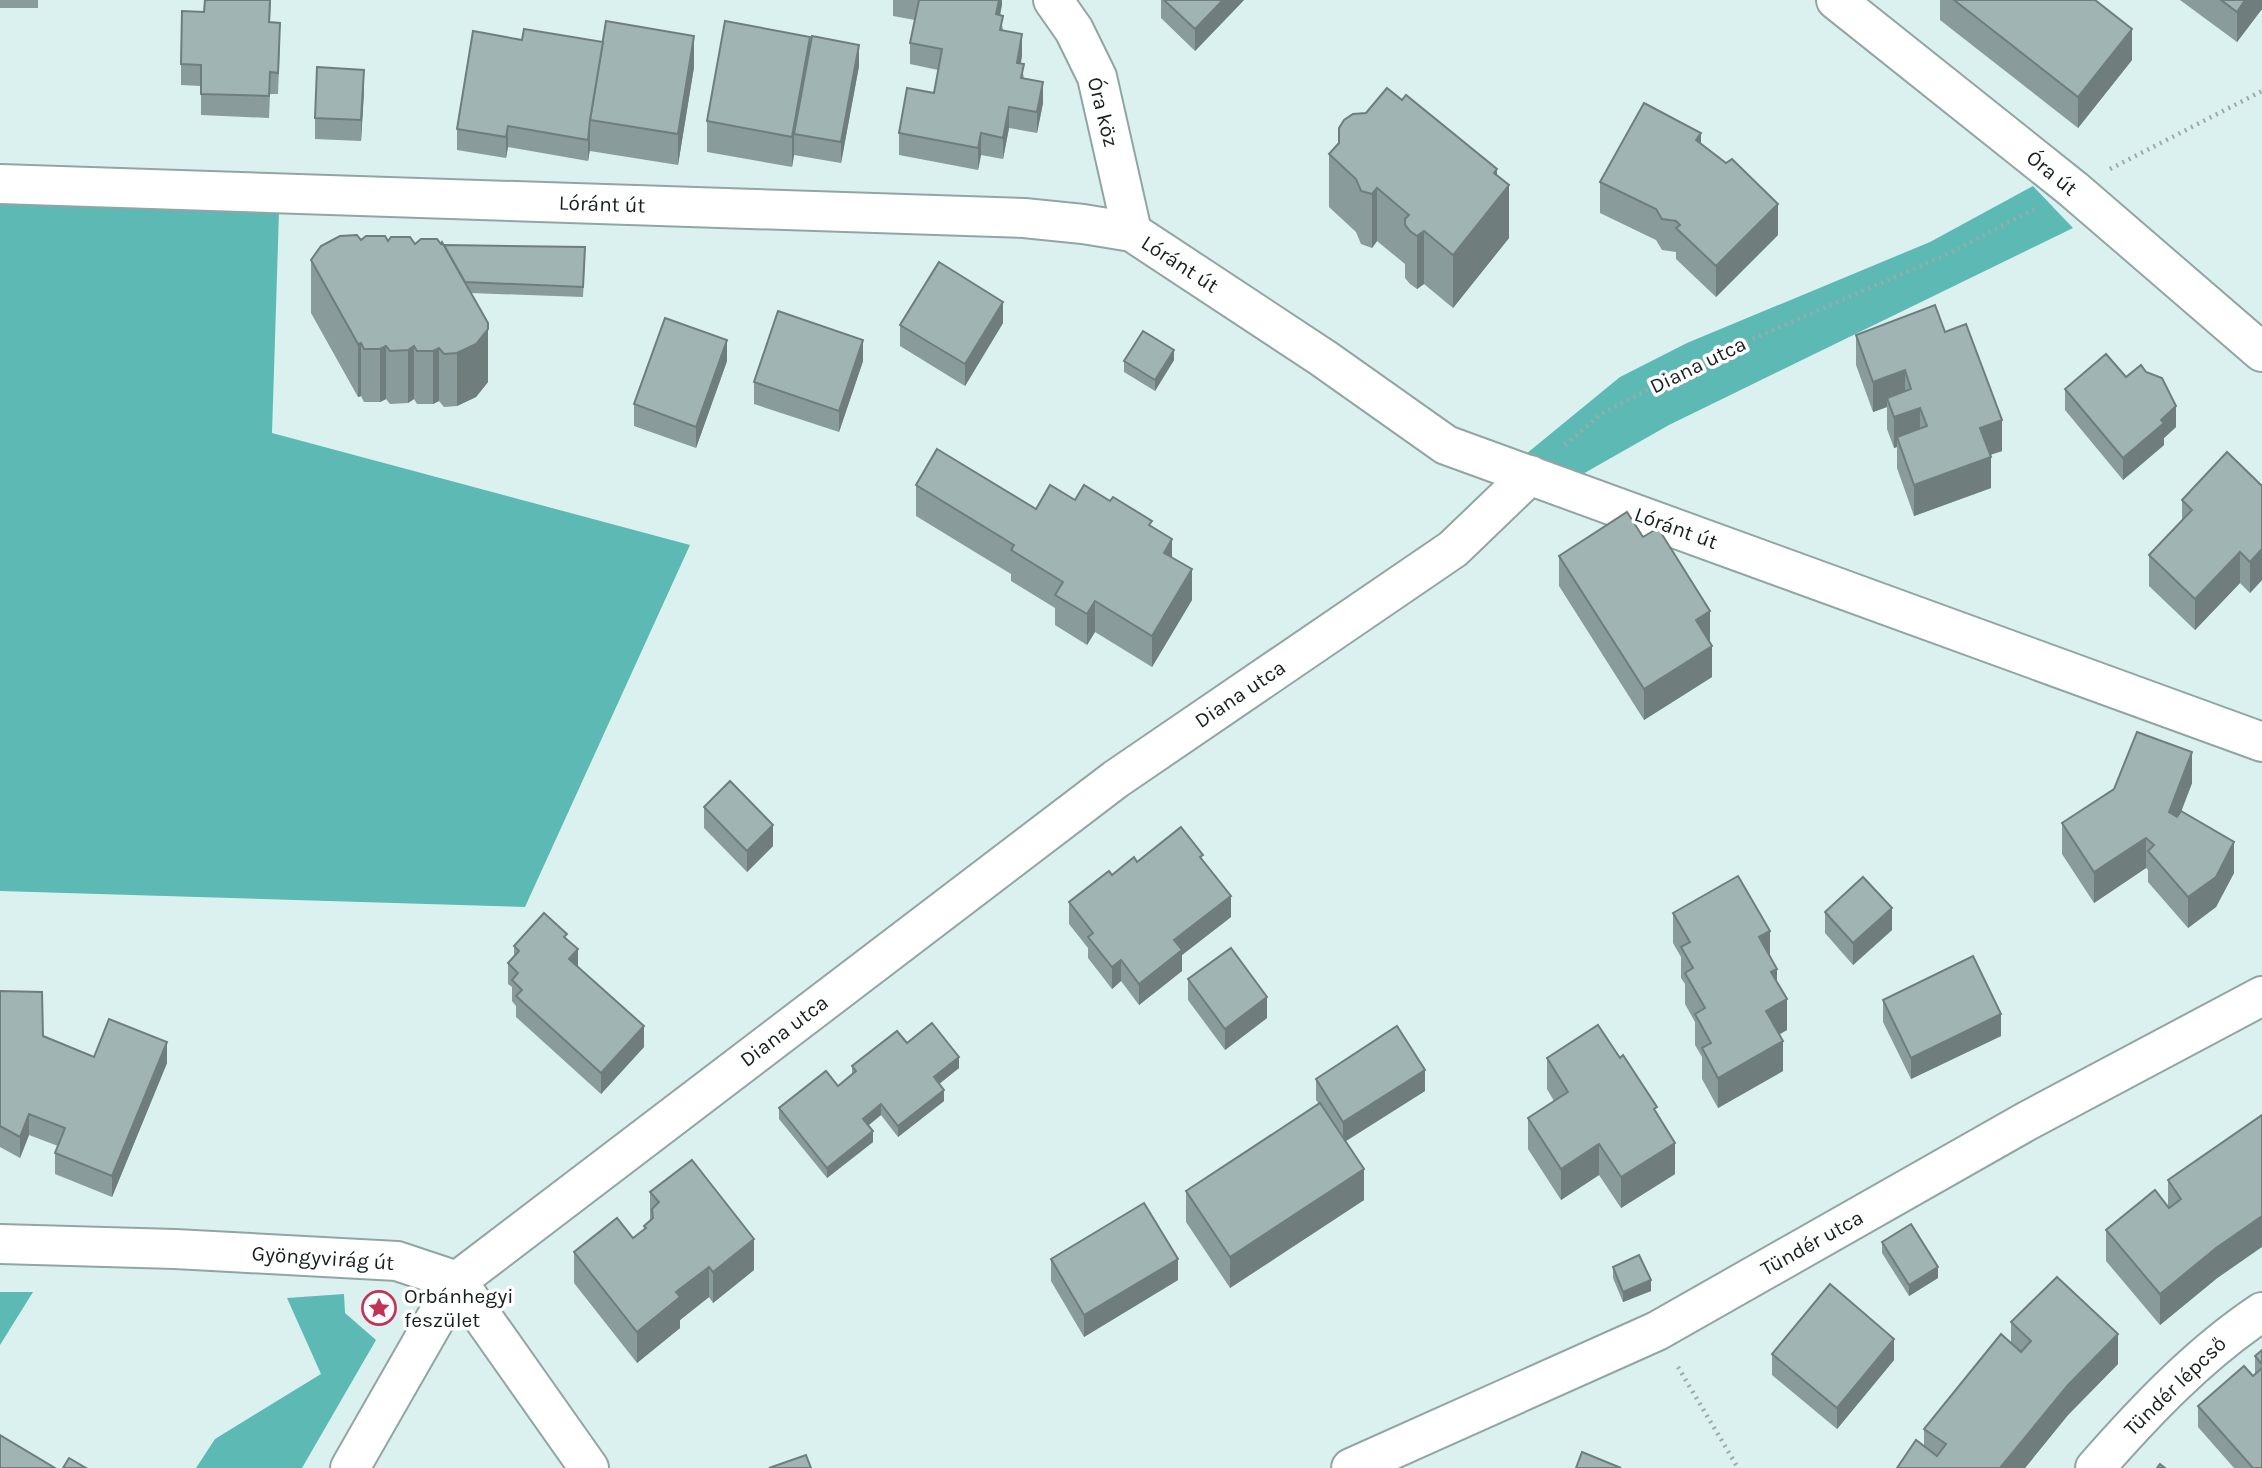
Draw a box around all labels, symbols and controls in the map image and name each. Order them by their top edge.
street label: Óra köz [1083,75,1123,149]
street label: Óra út [2022,145,2082,201]
street label: Lóránt út [558,190,646,218]
street label: Lóránt út [1137,230,1223,298]
street label: Diana utca [1646,331,1750,399]
street label: Lóránt út [1631,502,1721,554]
street label: Diana utca [1190,655,1290,733]
street label: Diana utca [735,990,833,1072]
street label: Tündér utca [1757,1205,1867,1281]
street label: Gyöngyvirág út [251,1241,395,1275]
place label: Orbánhegyi feszület [404,1284,514,1332]
place icon: Orbánhegyi feszület [360,1289,398,1327]
street label: Tündér lépcső [2119,1331,2231,1441]

